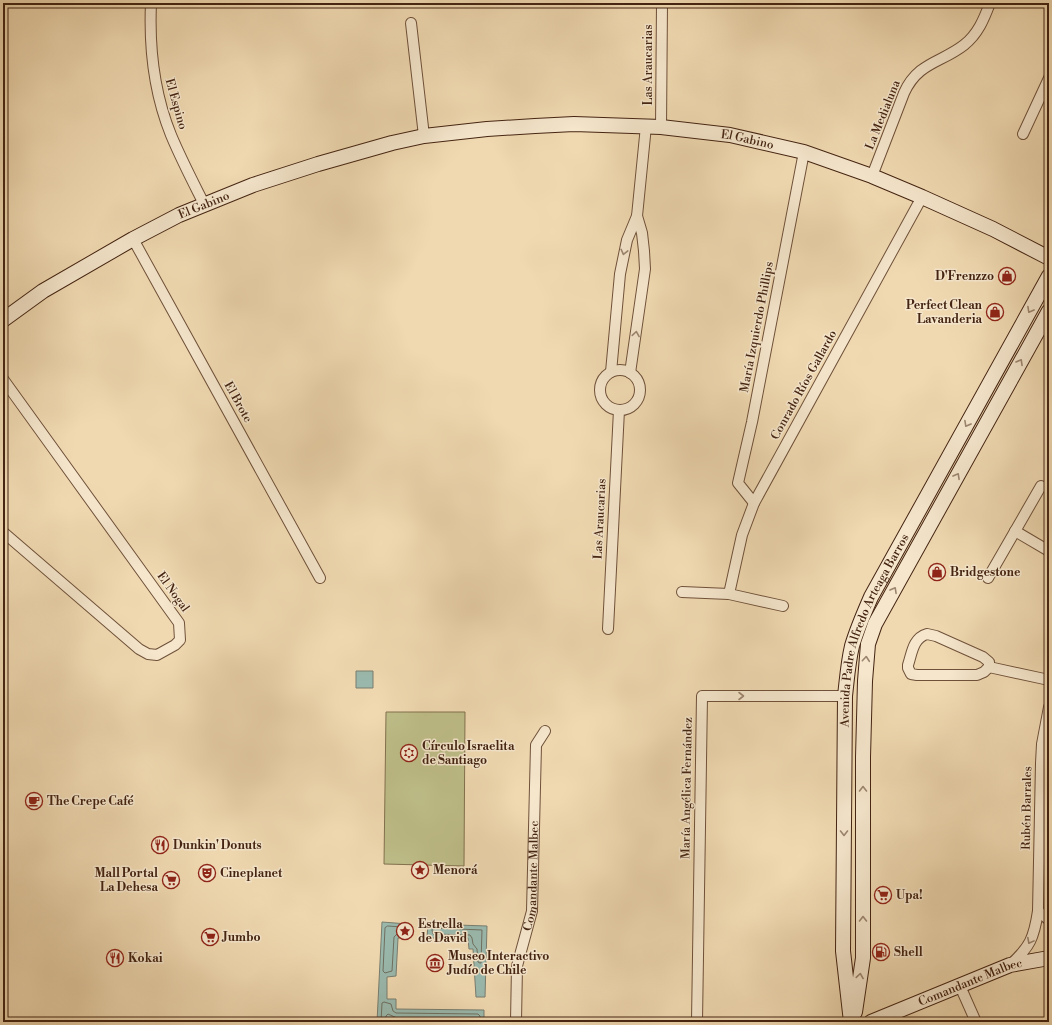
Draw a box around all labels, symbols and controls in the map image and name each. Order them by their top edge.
street label: Las Araucarias [641,25,656,105]
street label: El Espino [162,77,191,132]
street label: La Medialuna [862,77,904,152]
street label: El Gabino [720,126,776,152]
street label: El Gabino [176,188,232,222]
one-way arrow [621,249,629,256]
street label: María Izquierdo Phillips [737,260,777,394]
shop icon: D'Frenzzo [997,266,1017,286]
place label: D'Frenzzo [935,269,994,284]
place label: Perfect Clean Lavanderia [906,298,983,327]
shop icon: Perfect Clean Lavanderia [985,302,1005,322]
one-way arrow [1028,306,1035,313]
street label: Conrado Ríos Gallardo [768,327,840,442]
one-way arrow [631,331,640,337]
one-way arrow [1015,359,1022,367]
street label: El Brote [221,379,255,425]
one-way arrow [965,419,972,427]
one-way arrow [952,473,959,480]
street label: Las Araucarias [590,478,610,560]
street label: Avenida Padre Alfredo Arteaga Barros [837,531,912,728]
shop icon: Bridgestone [927,562,947,582]
place label: Bridgestone [950,565,1021,580]
street label: El Nogal [154,569,193,615]
one-way arrow [889,587,897,594]
one-way arrow [862,656,871,662]
one-way arrow [738,692,744,700]
street label: María Angélica Fernández [678,717,696,859]
place label: Círculo Israelita de Santiago [422,739,515,768]
synagogue icon: Círculo Israelita de Santiago [399,743,419,763]
street label: Rubén Barrales [1019,766,1035,850]
one-way arrow [859,786,867,792]
cafe icon: The Crepe Café [24,791,44,811]
place label: The Crepe Café [47,794,134,809]
street label: Comandante Malbec [519,820,542,933]
one-way arrow [840,830,848,836]
restaurant icon: Dunkin' Donuts [150,835,170,855]
place label: Dunkin' Donuts [173,838,262,853]
place icon: Menorá [410,860,430,880]
theatre icon: Cineplanet [197,863,217,883]
place label: Menorá [433,863,478,878]
place label: Mall Portal La Dehesa [94,866,158,895]
place label: Cineplanet [220,866,283,881]
supermarket icon: Mall Portal La Dehesa [161,870,181,890]
supermarket icon: Upa! [873,885,893,905]
place label: Upa! [896,888,923,903]
one-way arrow [859,916,867,922]
place label: Estrella de David [418,917,468,946]
place icon: Estrella de David [395,921,415,941]
supermarket icon: Jumbo [200,927,220,947]
place label: Jumbo [221,930,261,945]
one-way arrow [1027,937,1035,944]
fuel station icon: Shell [871,942,891,962]
place label: Shell [894,945,923,960]
restaurant icon: Kokai [105,948,125,968]
place label: Museo Interactivo Judío de Chile [446,949,549,978]
place label: Kokai [128,951,163,966]
museum icon: Museo Interactivo Judío de Chile [425,953,445,973]
street label: Comandante Malbec [916,955,1023,1009]
one-way arrow [855,973,864,979]

